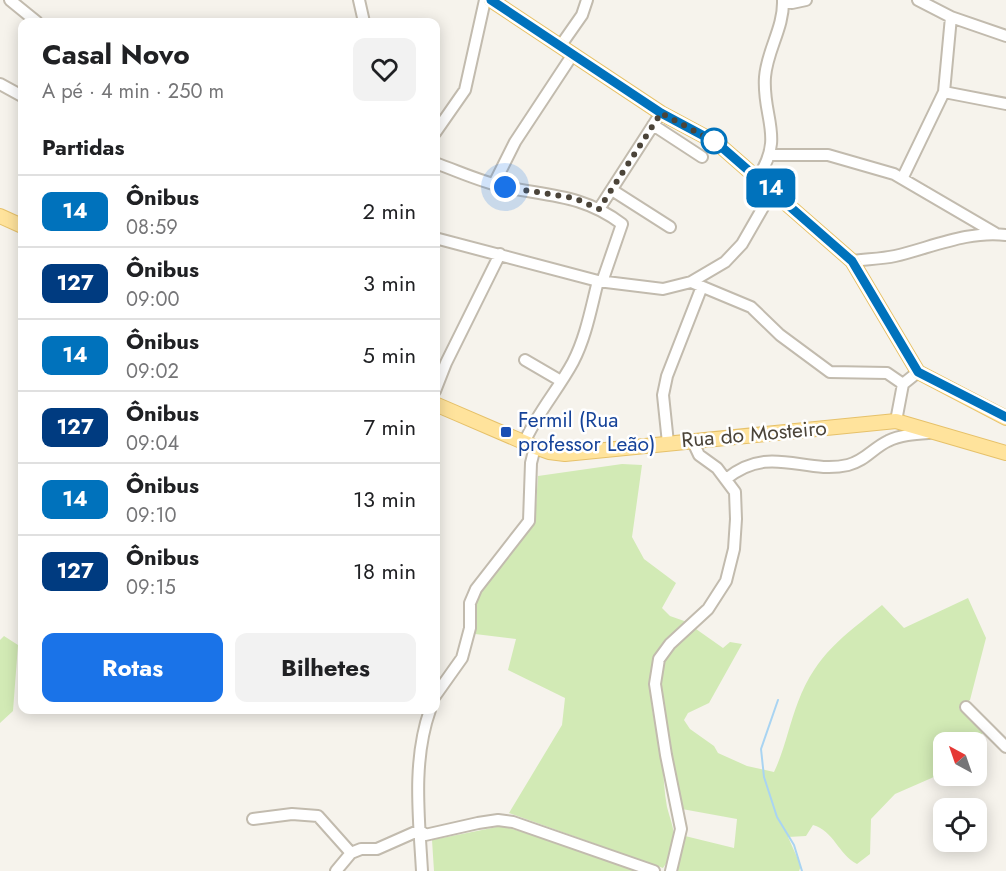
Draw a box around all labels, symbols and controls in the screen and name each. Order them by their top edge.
text: Casal Novo [42,34,190,75]
button: heart [353,38,416,101]
text: A pé · 4 min · 250 m [42,77,224,106]
unlabelled marker [701,128,727,154]
text: Partidas [42,131,124,163]
line badge: 14 [744,168,798,207]
your location [490,172,520,202]
text: 14 [758,173,784,203]
text: Ônibus [126,181,199,213]
text: 2 min [362,195,416,227]
text: 14 [62,196,88,226]
text: 08:59 [126,213,178,242]
text: Ônibus [126,253,199,285]
text: 3 min [363,267,416,299]
text: 127 [56,268,94,298]
text: 09:00 [126,285,180,314]
text: Ônibus [126,325,199,357]
text: 5 min [363,339,416,371]
text: 14 [62,340,88,370]
text: 09:02 [126,357,179,386]
text: Ônibus [126,397,199,429]
place label: Fermil (Rua professor Leão) [518,405,655,459]
text: 7 min [363,411,416,443]
text: 127 [56,412,94,442]
street label: Rua do Mosteiro [680,413,828,455]
marker: Fermil (Rua professor Leão) [499,425,513,439]
text: 09:04 [126,429,179,458]
text: Ônibus [126,469,199,501]
text: 13 min [353,483,416,515]
text: 14 [62,484,88,514]
text: 09:10 [126,501,177,530]
text: Ônibus [126,541,199,573]
text: 18 min [353,555,416,587]
text: 127 [56,556,94,586]
text: 09:15 [126,573,176,602]
button: Rotas [42,633,223,702]
button: Bilhetes [235,633,416,702]
north arrow [933,732,987,786]
map controls [933,732,987,852]
button: locate [933,798,987,852]

